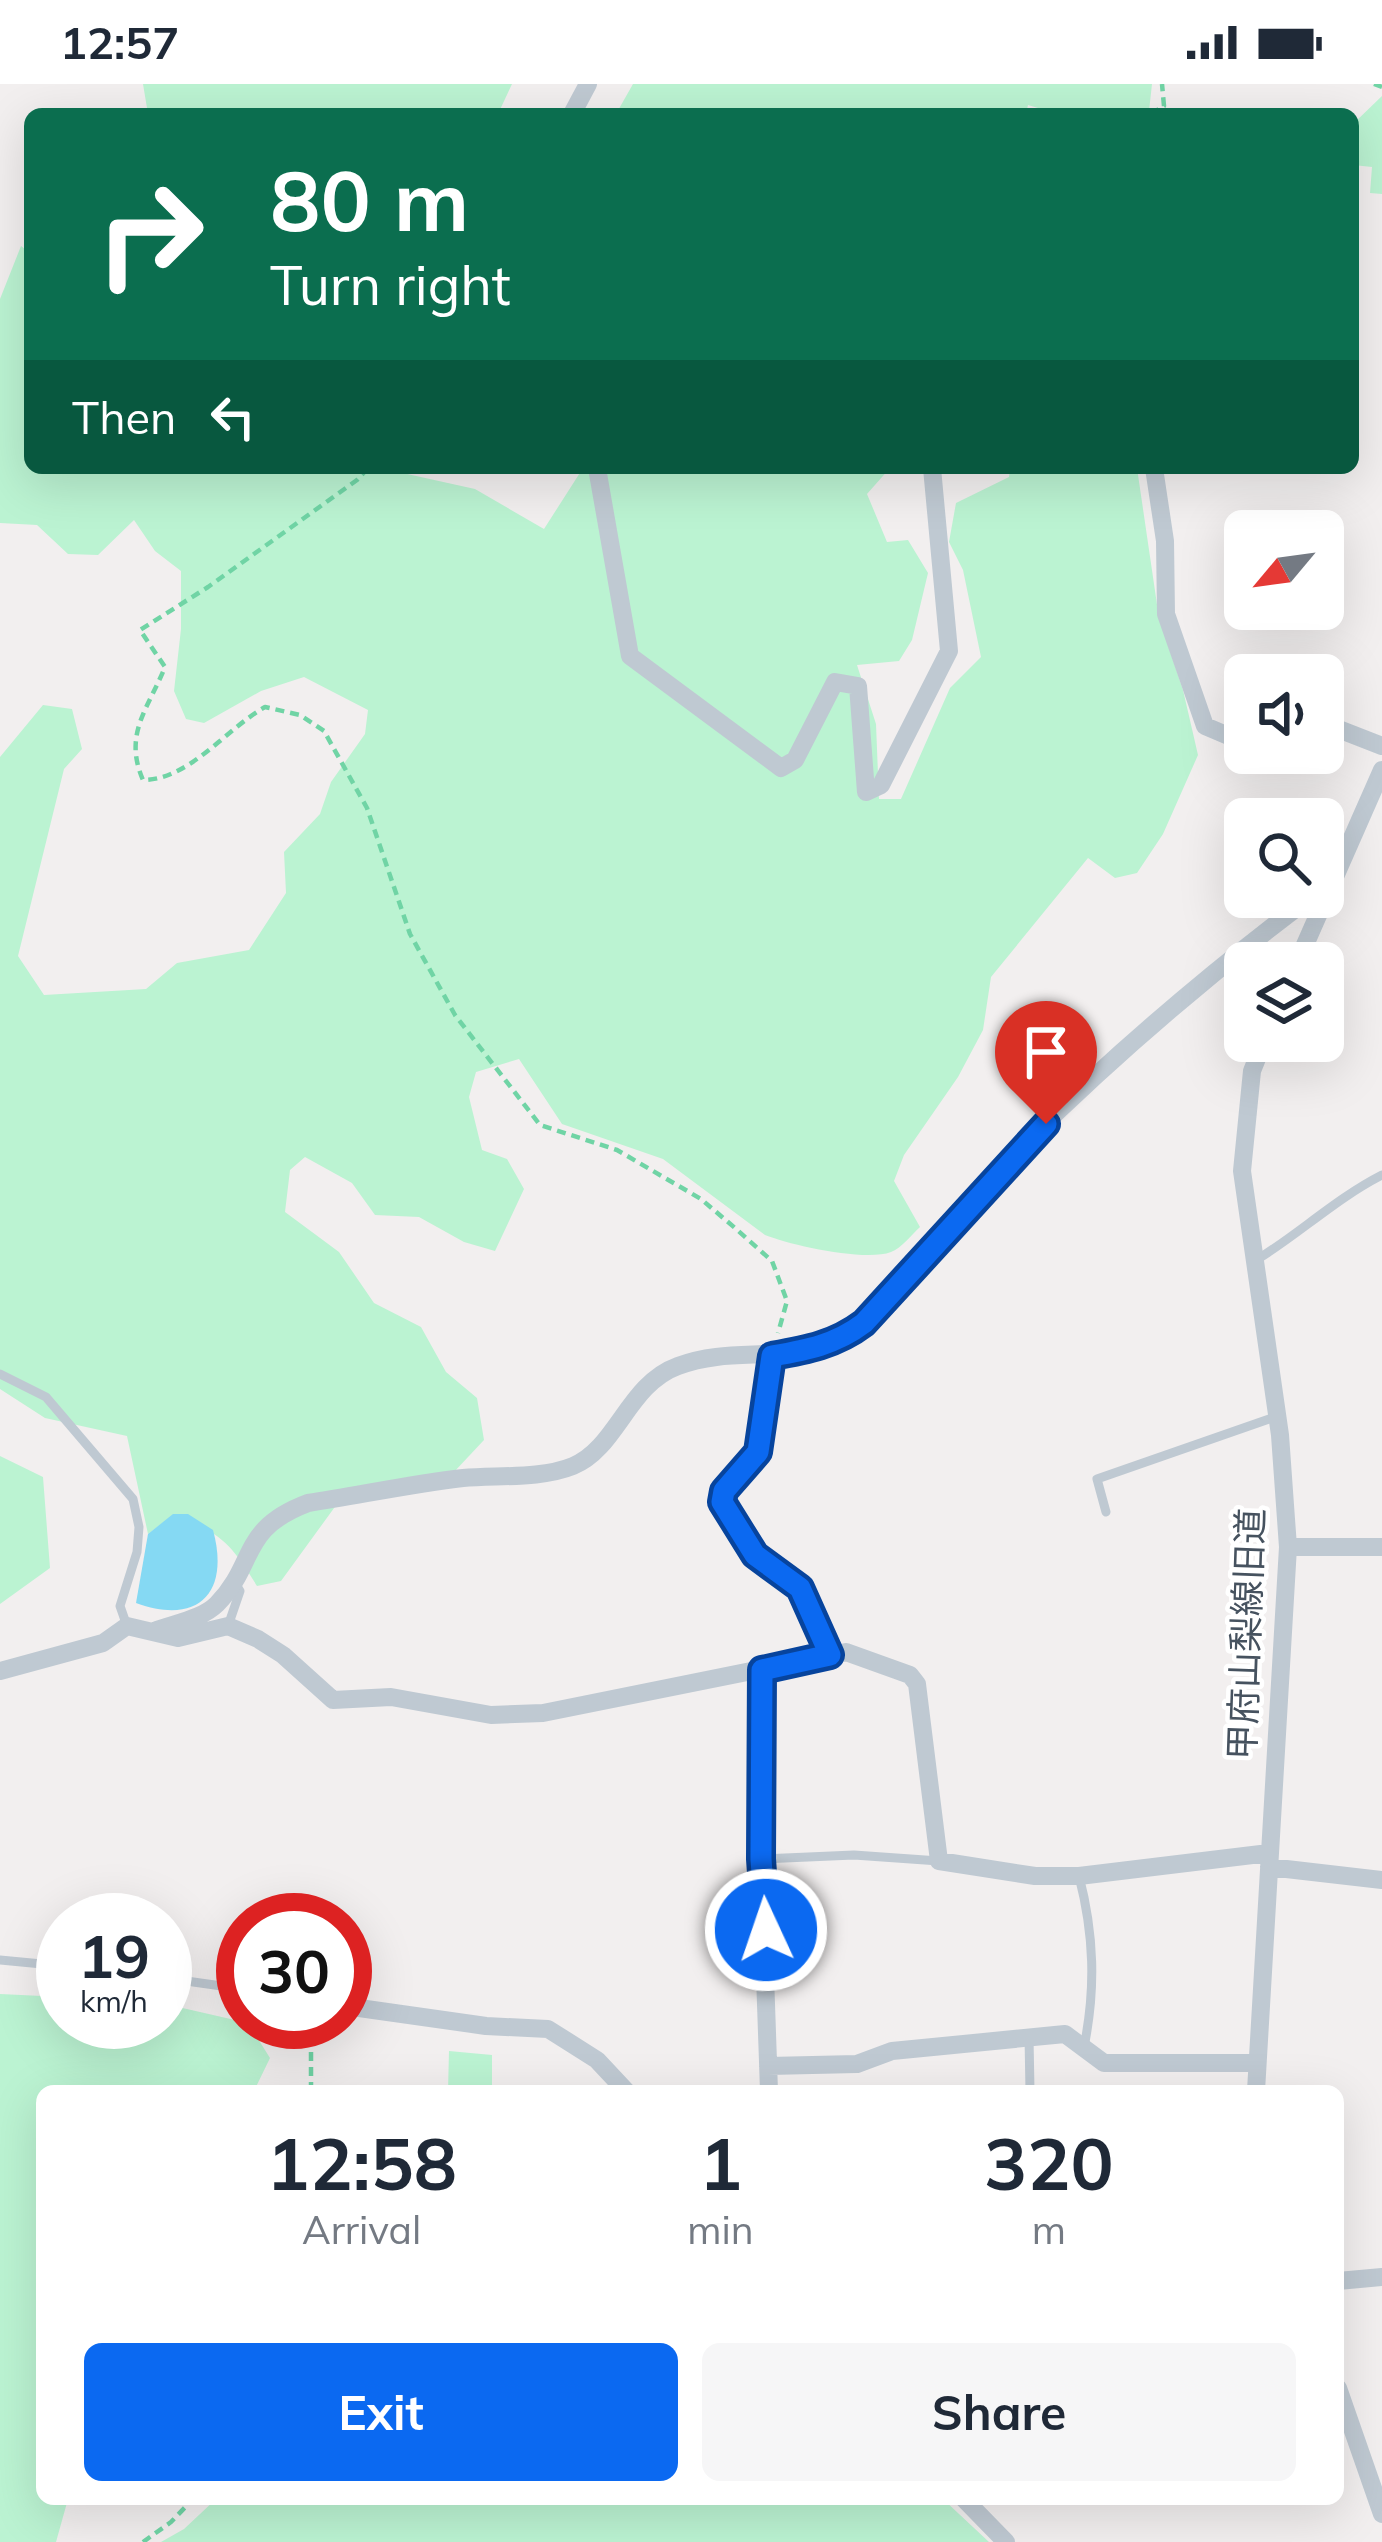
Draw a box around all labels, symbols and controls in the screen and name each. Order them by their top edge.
text: 12:57 [60,14,179,70]
text: 80 m [270,147,469,252]
icon: right [72,156,228,312]
text: Turn right [270,251,511,319]
icon: left [200,384,266,450]
text: Then [72,389,176,445]
north arrow [1224,510,1344,630]
map controls [1224,510,1344,1062]
button: sound [1224,654,1344,774]
button: search [1224,798,1344,918]
button: layers [1224,942,1344,1062]
pin [995,1001,1097,1124]
icon: arrive [1013,1019,1079,1085]
street label: 甲府山梨線旧道 [1219,1507,1272,1761]
position arrow [703,1867,829,1993]
speed limit sign: 30 [216,1893,372,2049]
text: 19 [78,1918,150,1993]
text: km/h [80,1982,148,2020]
text: 12:58 [266,2118,457,2208]
text: 1 [699,2118,742,2208]
text: 320 [984,2118,1114,2208]
text: Arrival [302,2205,421,2254]
text: min [687,2205,754,2254]
text: m [1032,2205,1066,2254]
button: Exit [84,2343,678,2481]
button: Share [702,2343,1296,2481]

